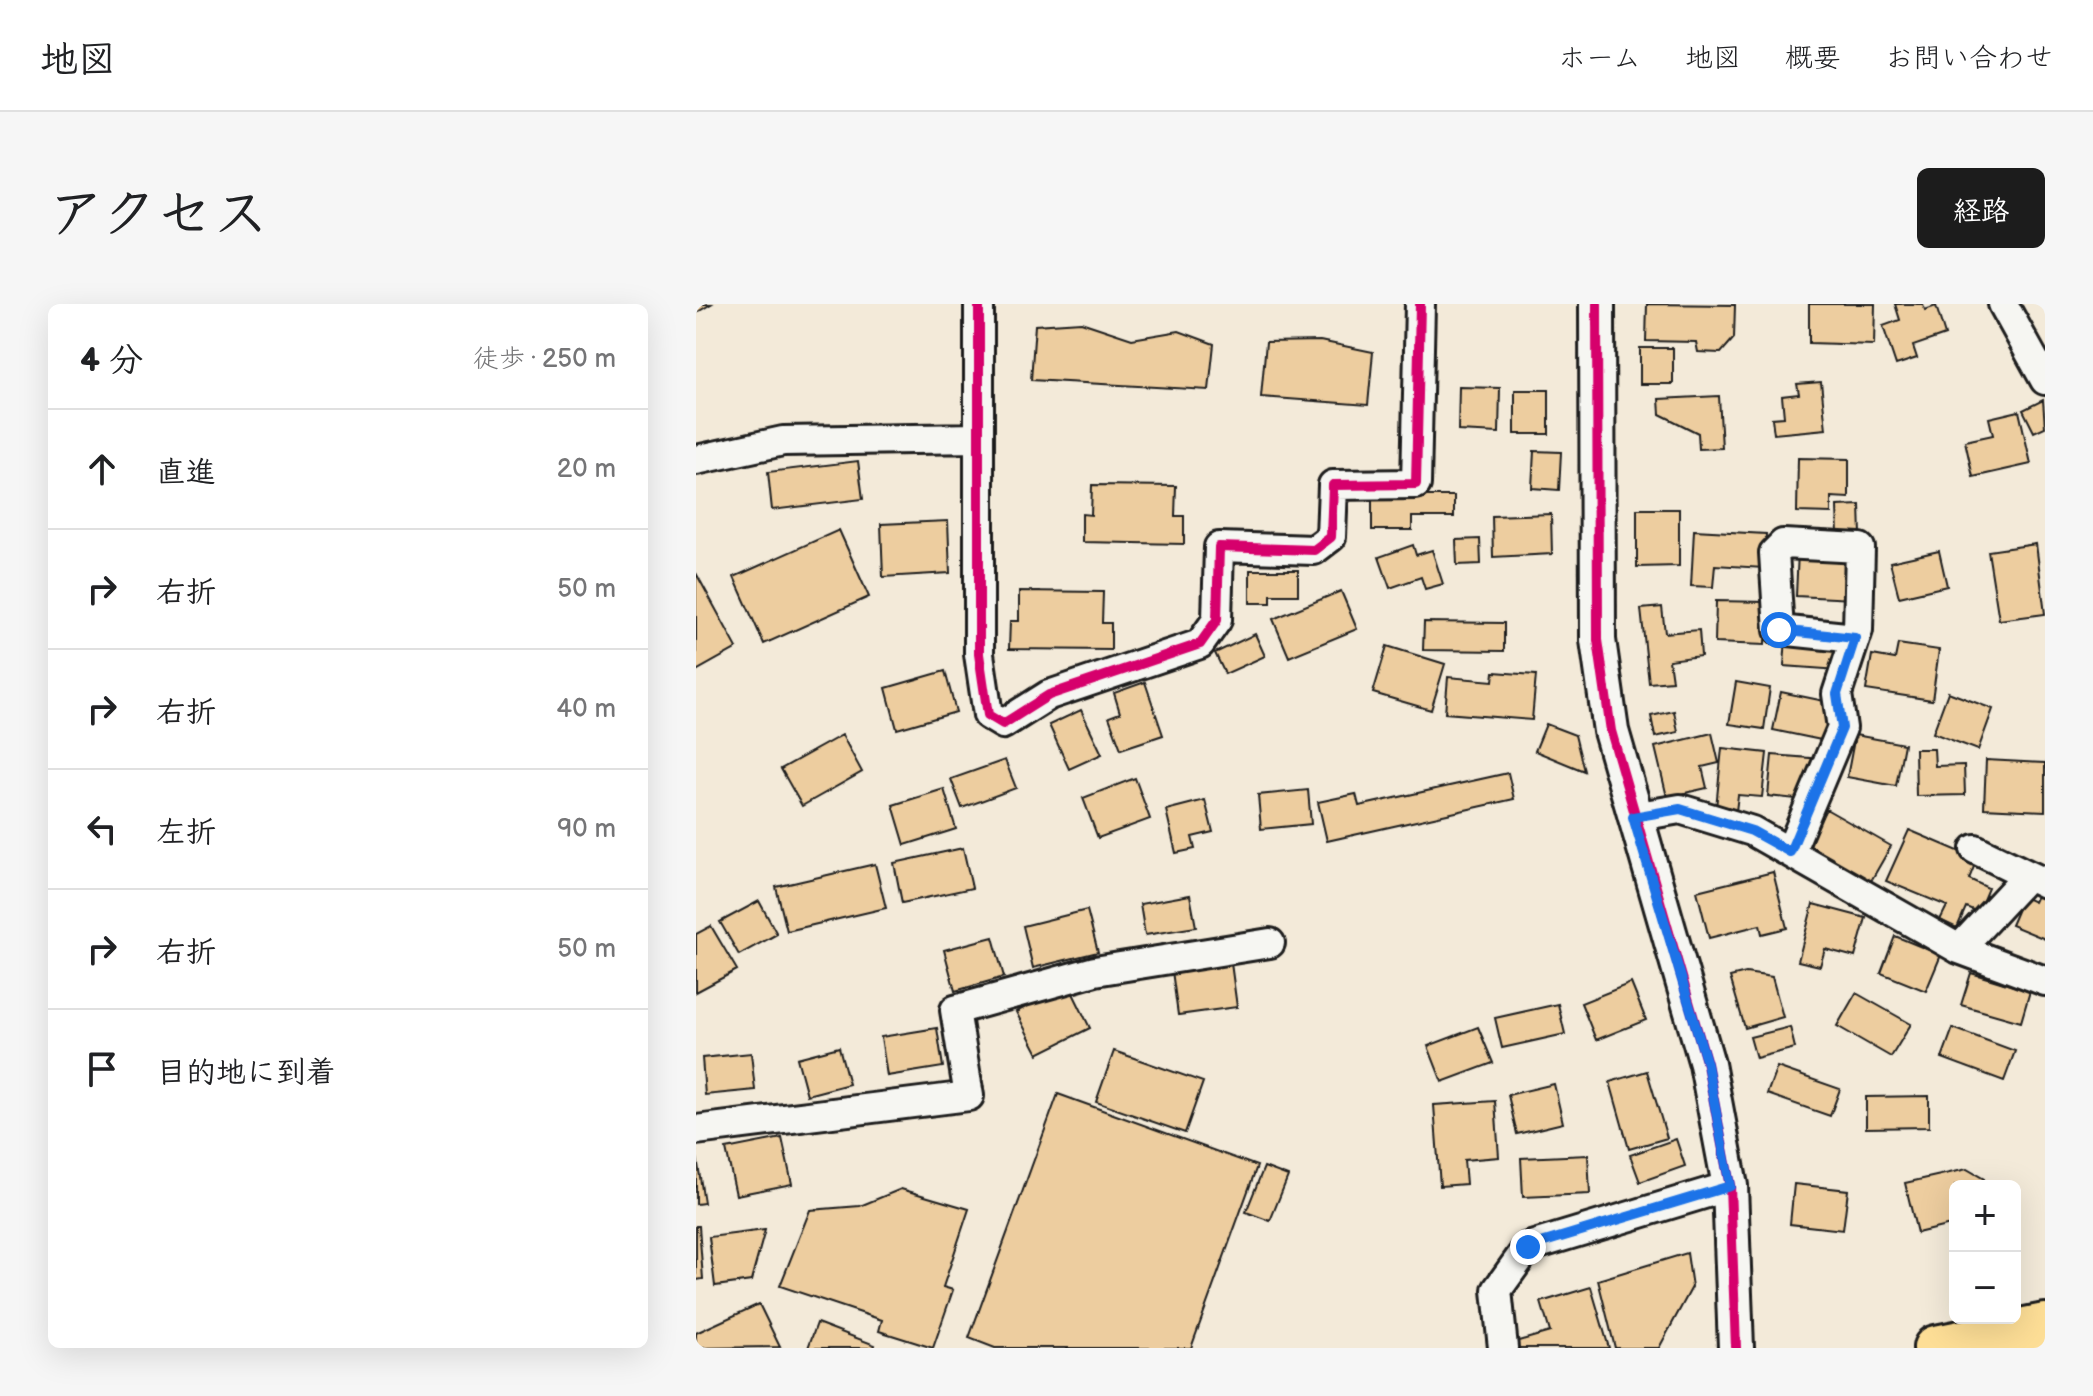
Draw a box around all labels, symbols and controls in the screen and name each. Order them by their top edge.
text: 地図 [40,38,116,83]
text: ホーム [1558,42,1641,75]
text: 地図 [1685,42,1741,75]
text: 概要 [1785,42,1841,75]
text: お問い合わせ [1885,42,2053,75]
button: 経路 [1917,168,2045,248]
text: アクセス [48,182,269,249]
text: 4 分 [80,340,143,381]
text: 徒歩 · 250 m [473,344,616,375]
icon: ahead [80,447,124,491]
text: 20 m [557,454,616,485]
text: 直進 [156,455,216,491]
icon: right [80,567,124,611]
text: 50 m [557,574,616,605]
text: 右折 [156,575,216,611]
route start [1761,612,1797,648]
icon: right [80,687,124,731]
text: 40 m [556,694,616,725]
text: 右折 [156,695,216,731]
icon: left [80,807,124,851]
text: 90 m [557,814,616,845]
text: 左折 [156,815,216,851]
icon: right [80,927,124,971]
text: 50 m [557,934,616,965]
text: 右折 [156,935,216,971]
icon: arrive [80,1047,124,1091]
text: 目的地に到着 [156,1055,336,1091]
map controls [1949,1180,2021,1324]
button: + [1949,1180,2021,1252]
route end [1510,1229,1546,1265]
button: − [1949,1252,2021,1324]

